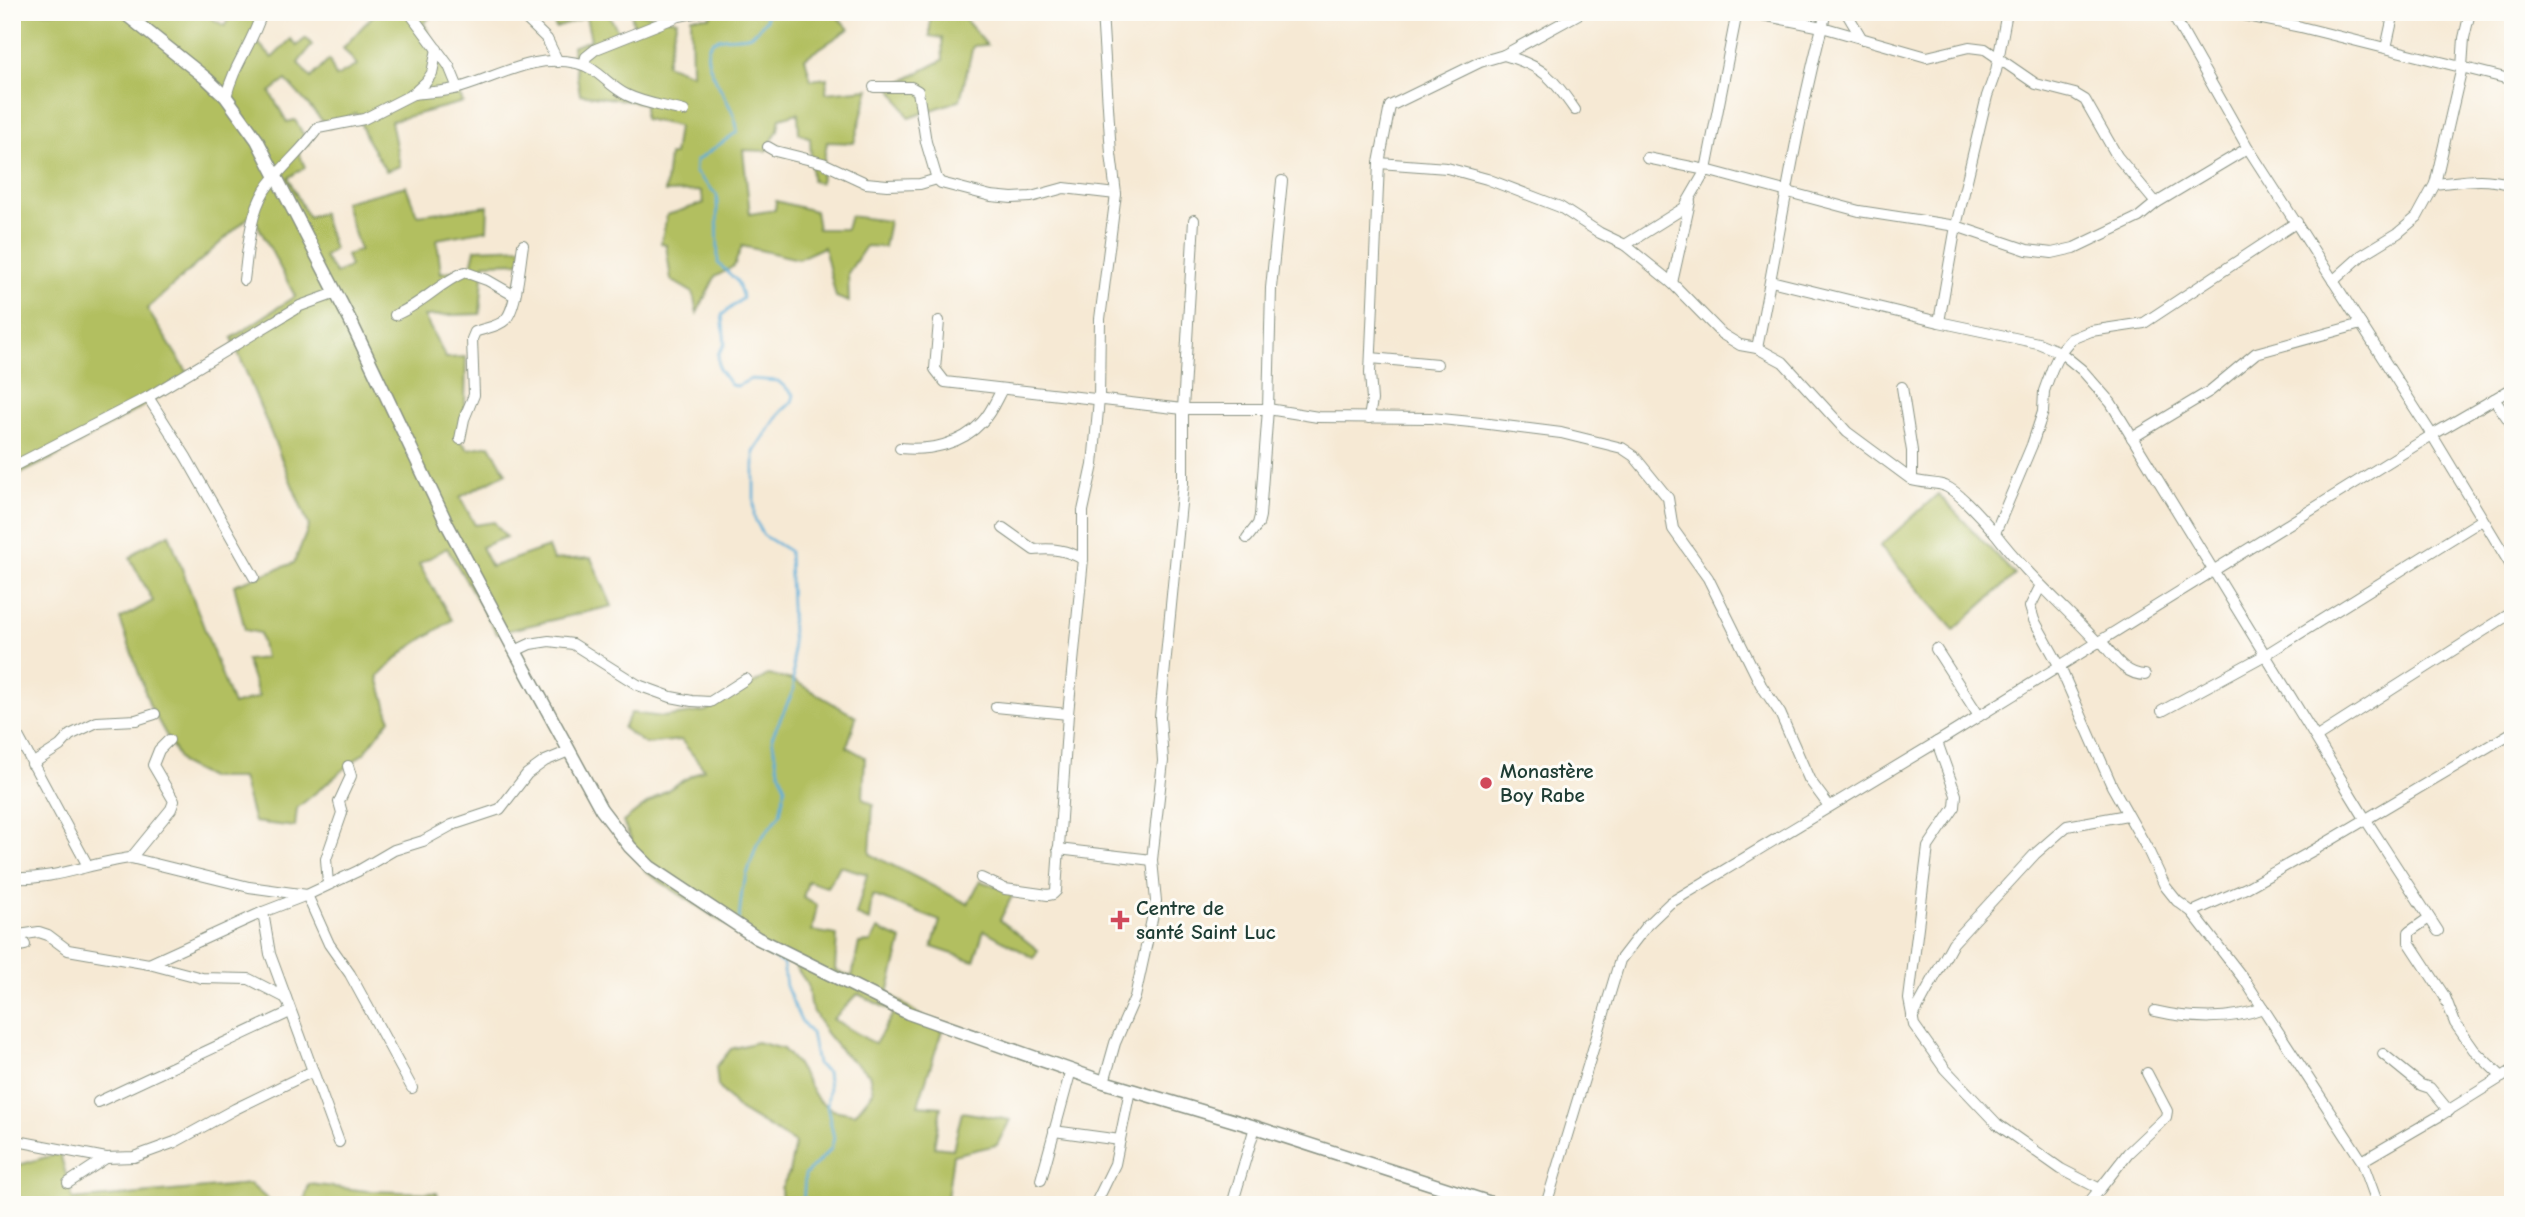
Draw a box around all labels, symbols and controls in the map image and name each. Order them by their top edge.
place label: Monastère Boy Rabe [1500,759,1594,807]
marker: Monastère Boy Rabe [1478,775,1494,791]
place label: Centre de santé Saint Luc [1136,896,1276,944]
marker: Centre de santé Saint Luc [1110,910,1130,930]

